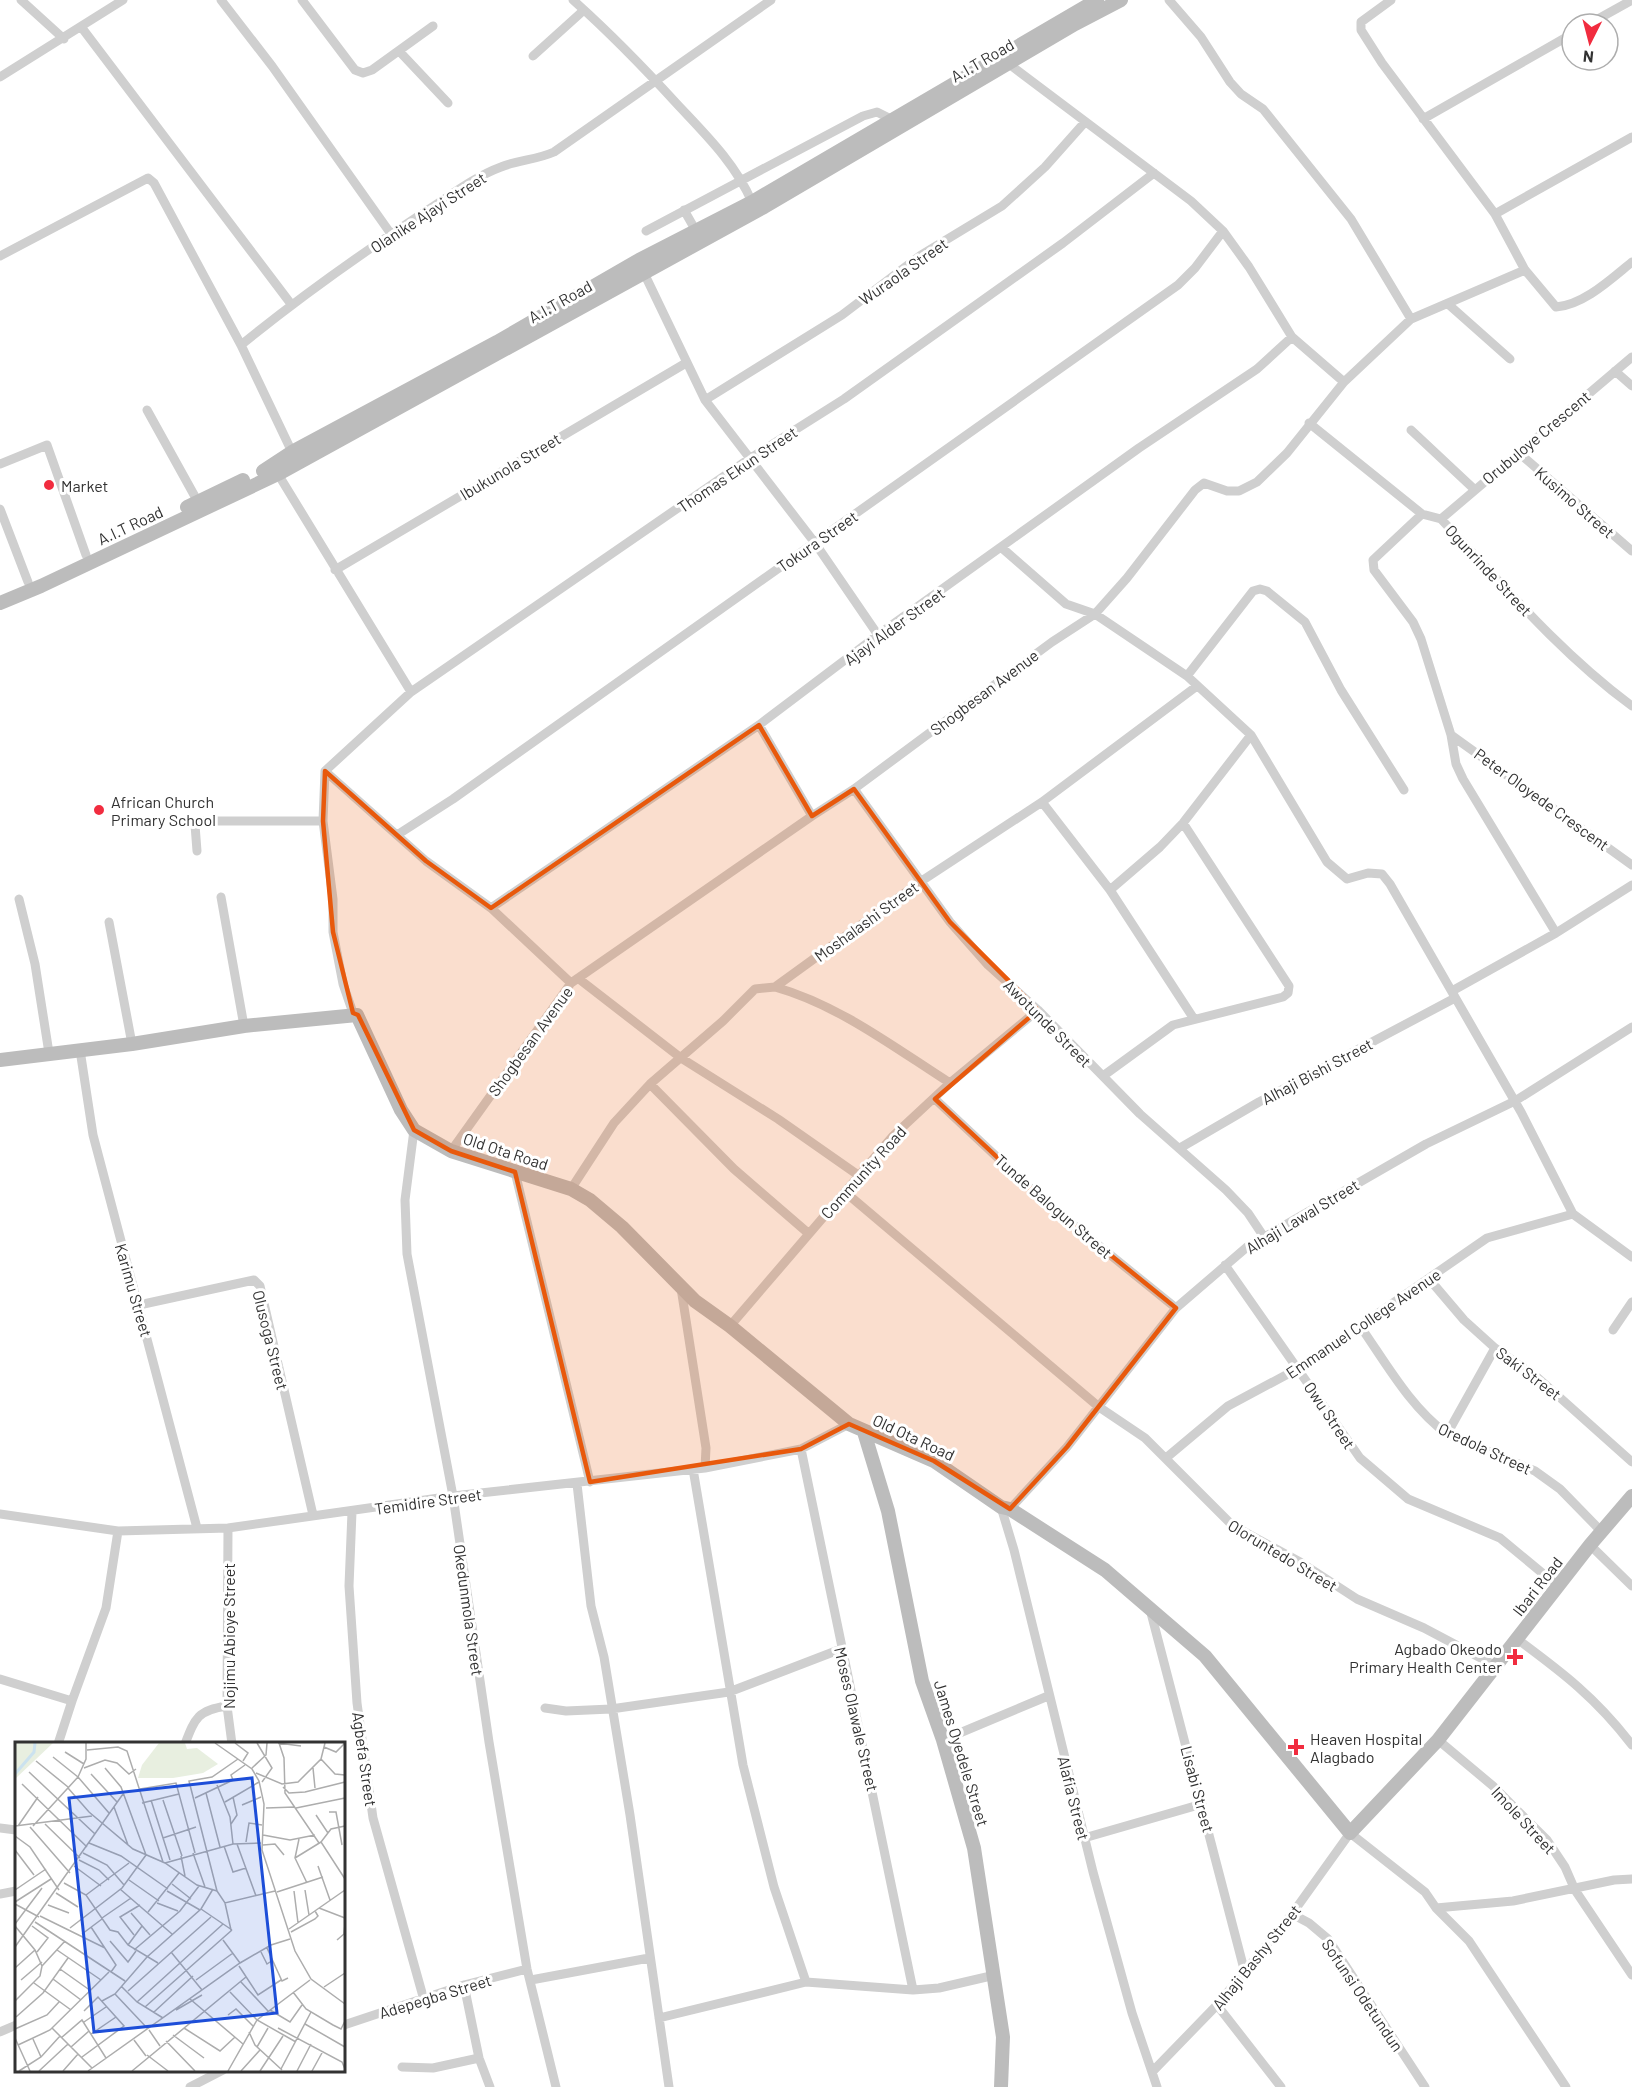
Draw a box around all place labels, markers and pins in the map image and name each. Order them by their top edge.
place label: Market [61,476,108,495]
marker: Market [42,478,56,492]
place label: African Church Primary School [111,792,216,829]
marker: African Church Primary School [92,803,106,817]
place label: Agbado Okeodo Primary Health Center [1349,1639,1502,1676]
marker: Agbado Okeodo Primary Health Center [1506,1648,1524,1666]
place label: Heaven Hospital Alagbado [1310,1729,1422,1766]
marker: Heaven Hospital Alagbado [1287,1738,1305,1756]

